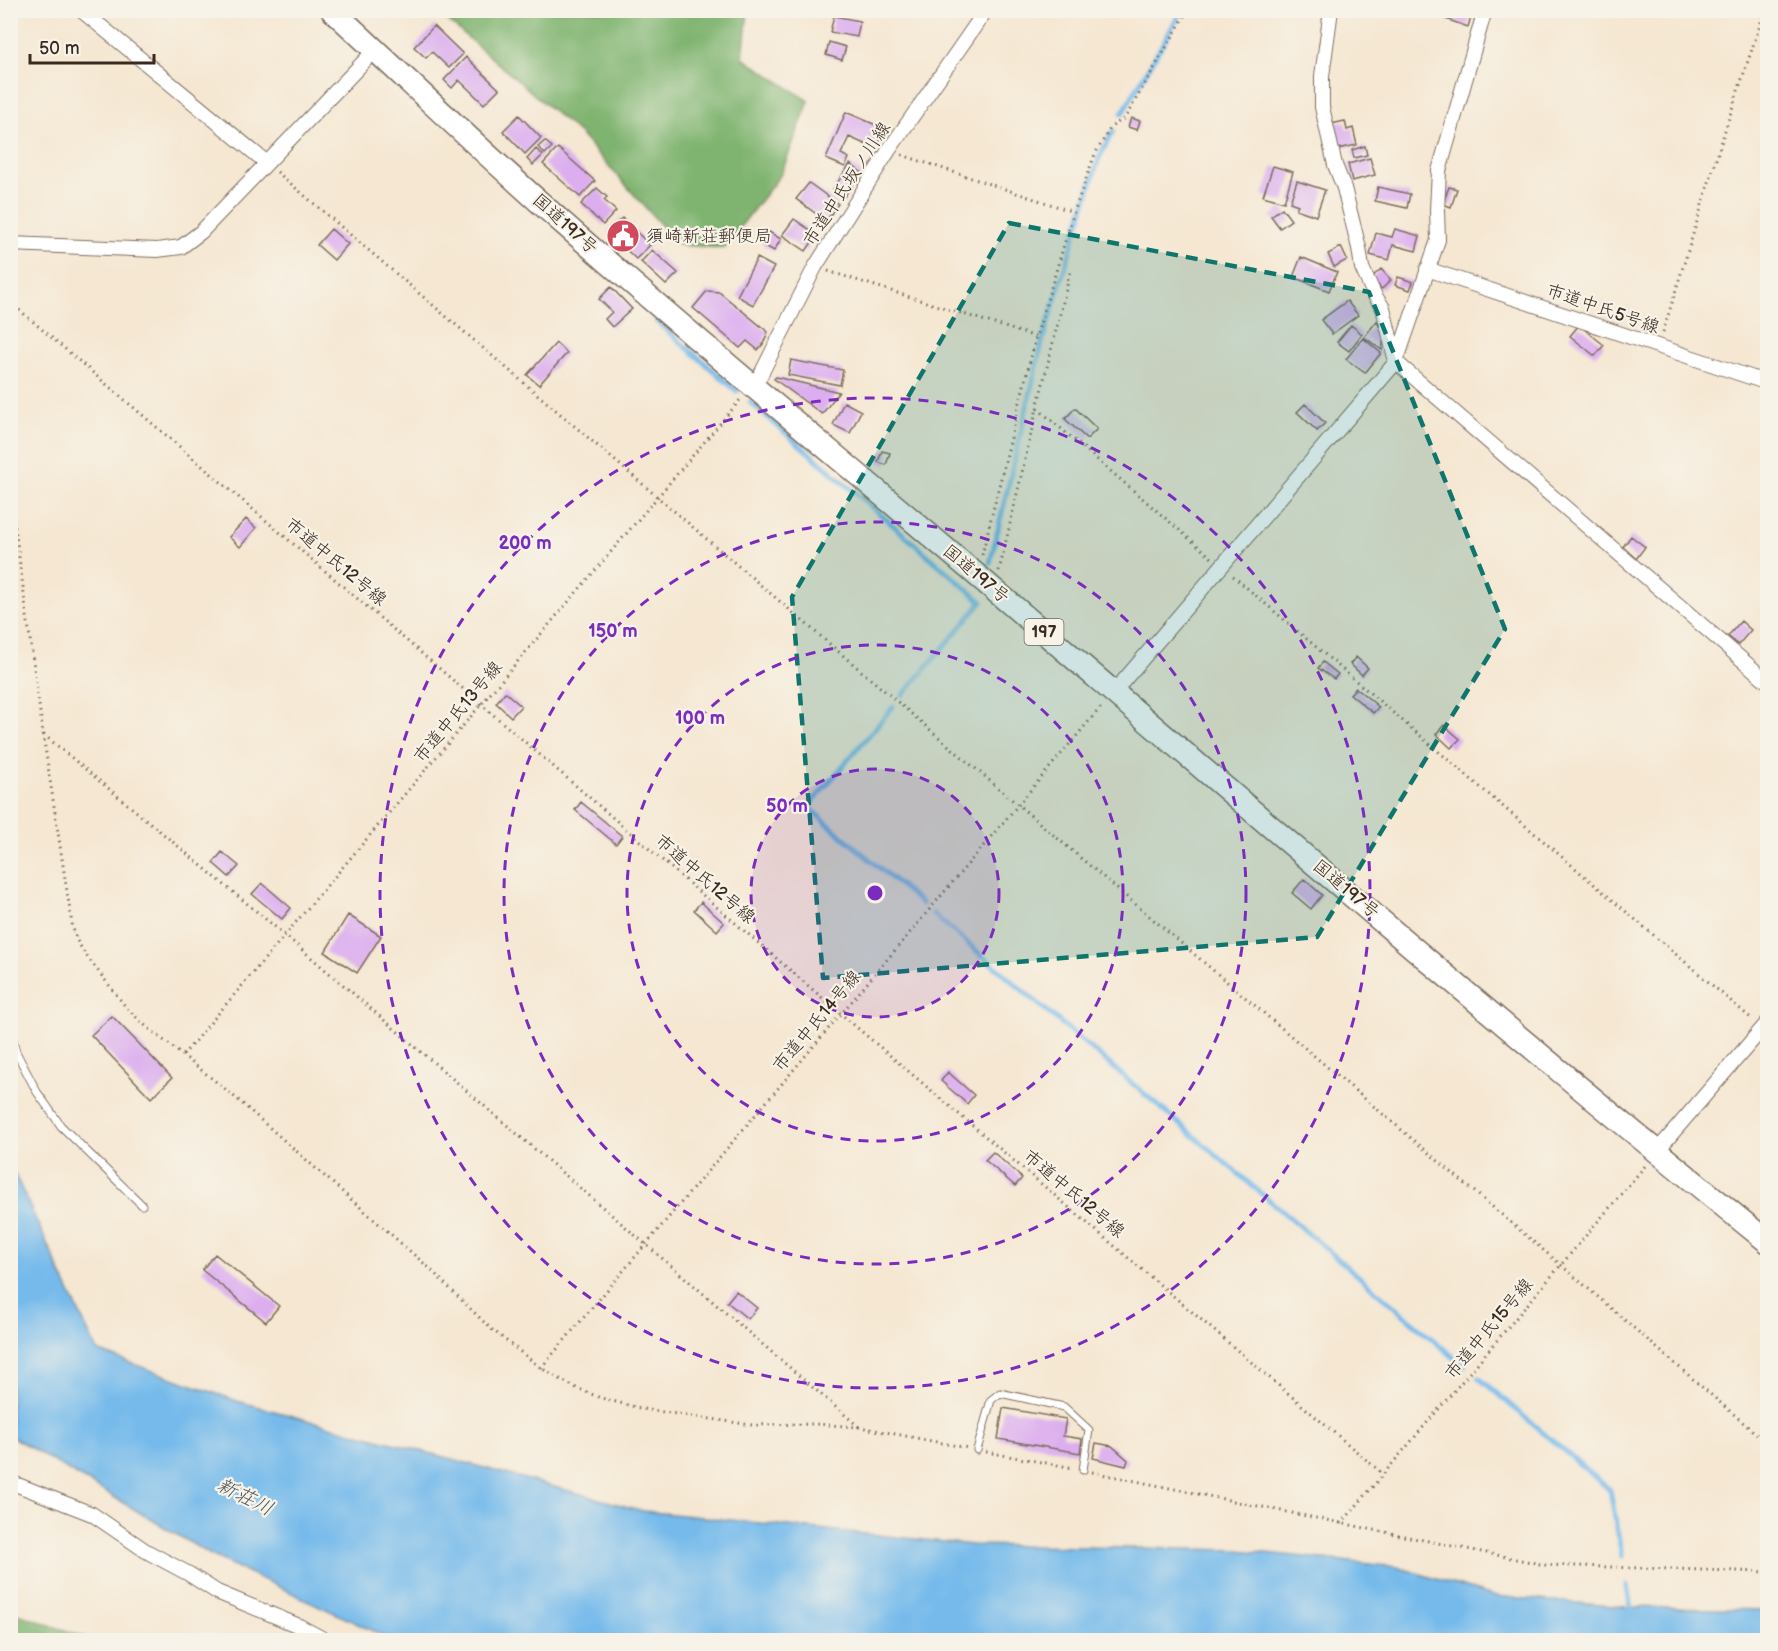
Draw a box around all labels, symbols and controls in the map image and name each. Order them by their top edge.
scale bar [30,27,154,65]
text: 50 m [39,38,80,59]
street label: 市道中氏坂ノ川線 [799,118,895,250]
street label: 国道197号 [528,189,602,259]
public building icon: 須崎新荘郵便局 [605,218,641,254]
place label: 須崎新荘郵便局 [646,226,772,247]
street label: 市道中氏5号線 [1544,280,1662,338]
street label: 市道中氏12号線 [281,514,391,610]
text: 200 m [498,533,552,554]
street label: 国道197号 [939,540,1013,608]
road number: 197 [1024,619,1064,645]
text: 150 m [588,621,638,642]
street label: 市道中氏13号線 [409,657,507,767]
text: 100 m [675,708,725,729]
text: 50 m [766,796,808,817]
street label: 市道中氏12号線 [651,830,759,928]
street label: 国道197号 [1309,855,1383,923]
centre of rings [865,883,885,903]
street label: 市道中氏14号線 [768,966,866,1076]
street label: 市道中氏12号線 [1019,1146,1129,1242]
street label: 市道中氏15号線 [1441,1274,1537,1384]
water label: 新荘川 [213,1473,277,1521]

